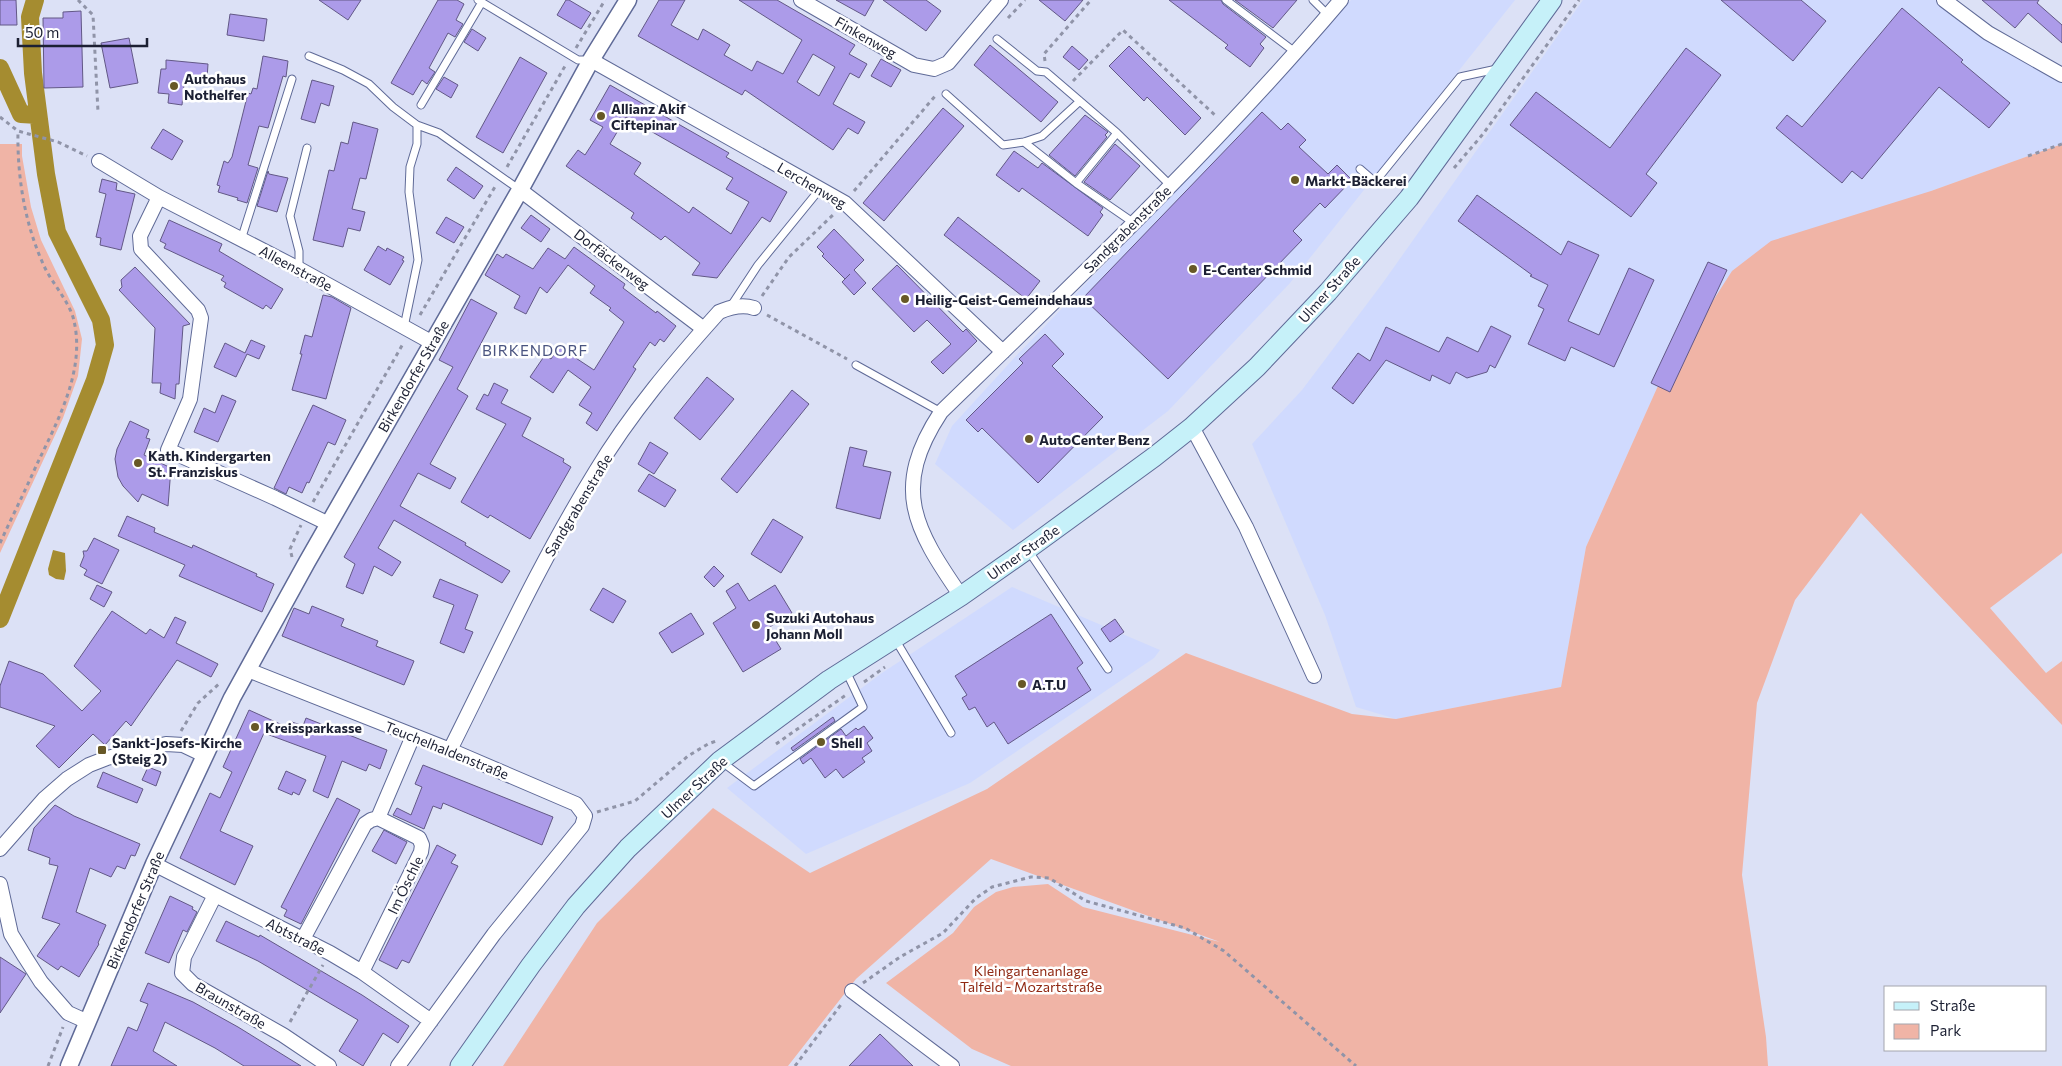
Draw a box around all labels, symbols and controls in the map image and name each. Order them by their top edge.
street label: Finkenweg [832,13,900,62]
scale bar [18,15,146,47]
text: 50 m [25,23,59,41]
place label: Autohaus Nothelfer [184,70,247,103]
marker: Autohaus Nothelfer [168,80,180,92]
place label: Allianz Akif Ciftepinar [611,100,686,133]
marker: Allianz Akif Ciftepinar [595,110,607,122]
street label: Lerchenweg [774,158,850,212]
place label: Markt-Bäckerei [1305,172,1407,189]
marker: Markt-Bäckerei [1289,174,1301,186]
street label: Sandgrabenstraße [1080,182,1174,276]
street label: Dorfäckerweg [571,225,653,293]
street label: Alleenstraße [257,242,335,294]
street label: Ulmer Straße [1295,252,1363,326]
place label: E-Center Schmid [1203,261,1312,278]
marker: E-Center Schmid [1187,263,1199,275]
place label: Heilig-Geist-Gemeindehaus [915,291,1093,308]
marker: Heilig-Geist-Gemeindehaus [899,293,911,305]
street label: Birkendorfer Straße [374,317,452,435]
district label: BIRKENDORF [482,341,588,359]
place label: AutoCenter Benz [1039,431,1150,448]
marker: AutoCenter Benz [1023,433,1035,445]
place label: Kath. Kindergarten St. Franziskus [148,447,271,480]
street label: Sandgrabenstraße [541,451,615,559]
marker: Kath. Kindergarten St. Franziskus [132,457,144,469]
street label: Ulmer Straße [984,521,1062,583]
place label: Suzuki Autohaus Johann Moll [766,609,875,642]
marker: Suzuki Autohaus Johann Moll [750,619,762,631]
place label: A.T.U [1032,676,1066,693]
marker: A.T.U [1016,678,1028,690]
street label: Teuchelhaldenstraße [383,717,511,783]
place label: Kreissparkasse [265,719,362,736]
marker: Kreissparkasse [249,721,261,733]
place label: Sankt-Josefs-Kirche (Steig 2) [112,734,242,767]
place label: Shell [831,734,863,751]
marker: Shell [815,736,827,748]
marker: Sankt-Josefs-Kirche (Steig 2) [96,744,108,756]
street label: Ulmer Straße [657,752,731,822]
street label: Birkendorfer Straße [103,849,167,971]
street label: Im Öschle [384,853,426,917]
street label: Abtstraße [263,914,329,958]
park label: Kleingartenanlage Talfeld - Mozartstraße [960,962,1102,995]
street label: Braunstraße [193,978,269,1032]
legend [1884,986,2047,1051]
text: Straße [1930,996,1976,1014]
text: Park [1930,1021,1961,1039]

